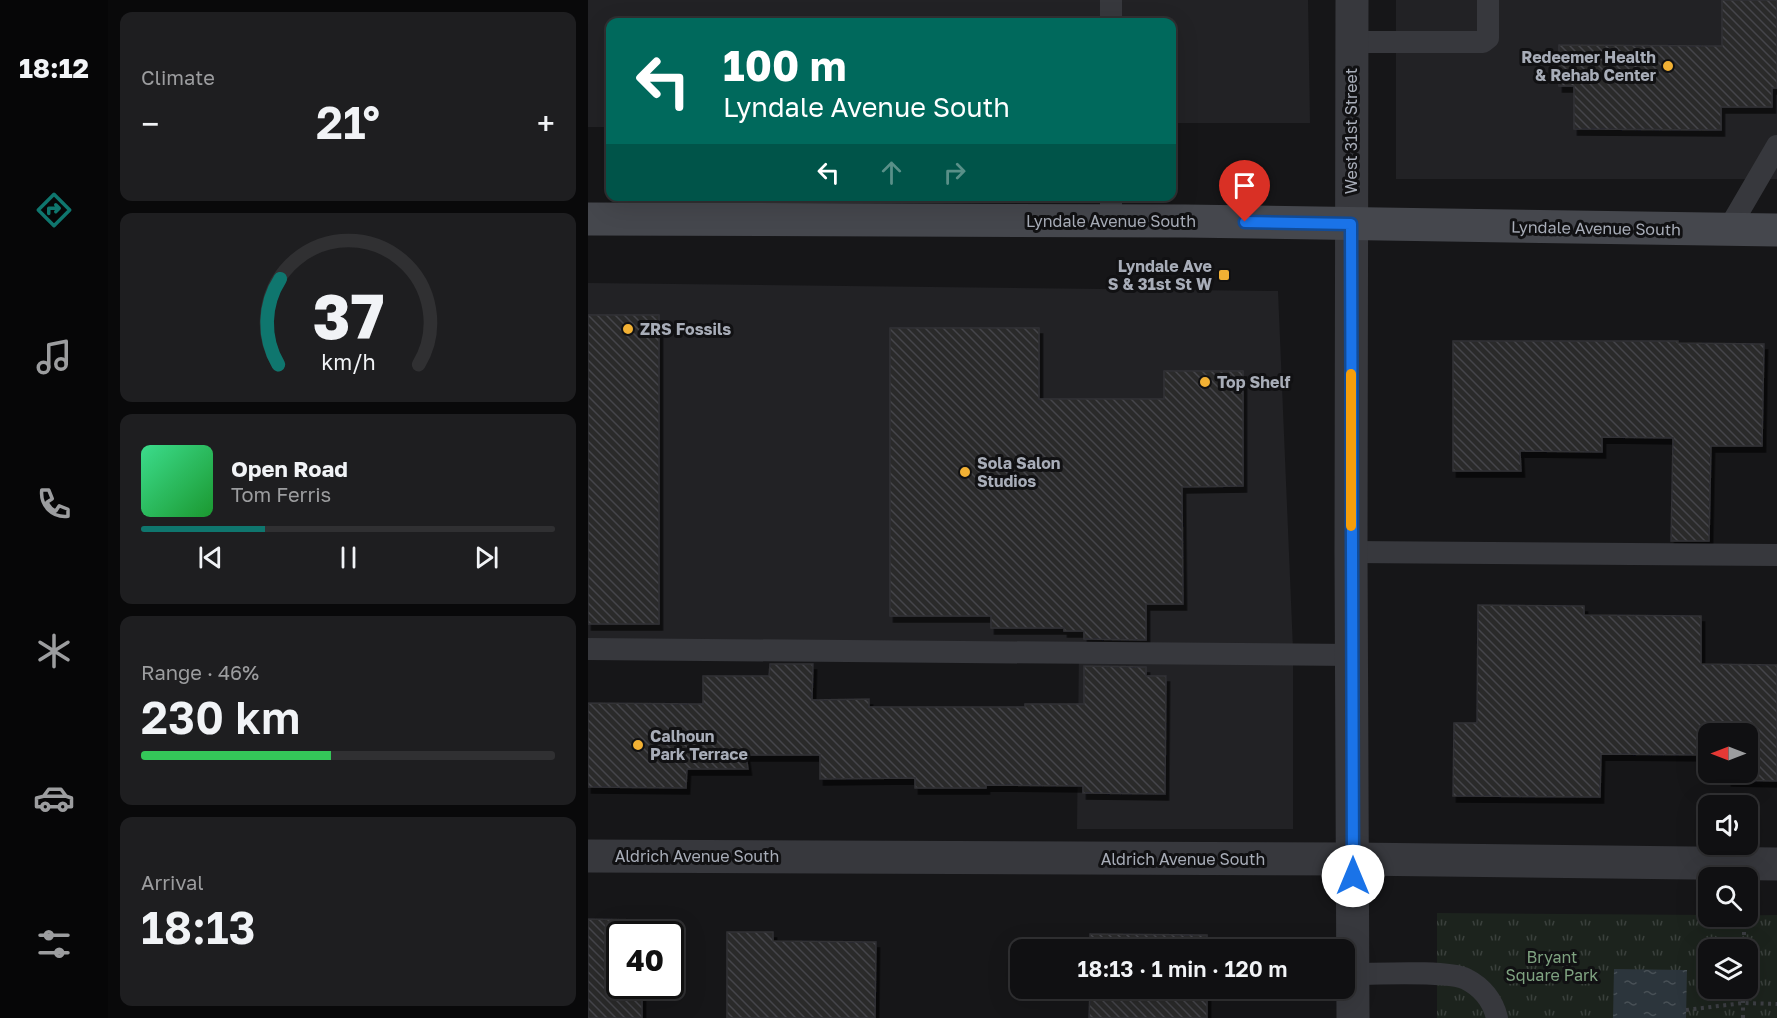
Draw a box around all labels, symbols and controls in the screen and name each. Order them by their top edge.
text: 100 m [723,40,846,90]
icon: left [624,42,702,120]
place label: Redeemer Health & Rehab Center [1521,47,1656,85]
text: 18:12 [19,52,89,84]
marker: Redeemer Health & Rehab Center [1661,59,1675,73]
text: Climate [141,65,215,89]
street label: West 31st Street [1341,68,1361,194]
text: Lyndale Avenue South [723,91,1010,123]
text: 21° [316,95,380,149]
text: − [141,104,159,143]
text: + [537,104,555,143]
icon: left [812,156,845,189]
icon: ahead [875,156,908,189]
icon: right [938,156,971,189]
pin [1219,160,1270,222]
icon: arrive [1228,169,1261,202]
icon: directions [33,189,75,231]
street label: Lyndale Avenue South [1026,211,1196,231]
street label: Lyndale Avenue South [1511,217,1681,239]
place label: Lyndale Ave S & 31st St W [1108,256,1212,294]
marker: Lyndale Ave S & 31st St W [1217,268,1231,282]
text: 37 [312,278,384,353]
place label: ZRS Fossils [640,319,731,339]
marker: ZRS Fossils [621,322,635,336]
icon: music [33,336,75,378]
text: km/h [321,349,375,375]
place label: Top Shelf [1217,372,1290,392]
marker: Top Shelf [1198,375,1212,389]
place label: Sola Salon Studios [977,453,1061,491]
text: Open Road [231,455,348,482]
marker: Sola Salon Studios [958,465,972,479]
text: Tom Ferris [231,482,331,506]
icon: phone [33,483,75,525]
icon: previous [194,541,227,574]
icon: pause [332,541,365,574]
icon: next [470,541,503,574]
icon: climate [33,630,75,672]
text: Range · 46% [141,660,259,684]
text: 230 km [141,690,300,744]
north arrow [1698,723,1758,783]
map controls [1698,723,1758,999]
place label: Calhoun Park Terrace [650,726,748,764]
marker: Calhoun Park Terrace [631,738,645,752]
icon: car [33,777,75,819]
button: sound [1698,795,1758,855]
position arrow [1321,844,1385,908]
street label: Aldrich Avenue South [615,846,779,866]
street label: Aldrich Avenue South [1101,849,1265,869]
button: search [1698,867,1758,927]
text: Arrival [141,870,204,894]
text: 18:13 [141,900,256,954]
speed limit sign: 40 [606,921,684,999]
icon: filters [33,923,75,965]
button: layers [1698,939,1758,999]
park label: Bryant Square Park [1506,947,1598,985]
text: 18:13 · 1 min · 120 m [1078,955,1287,982]

